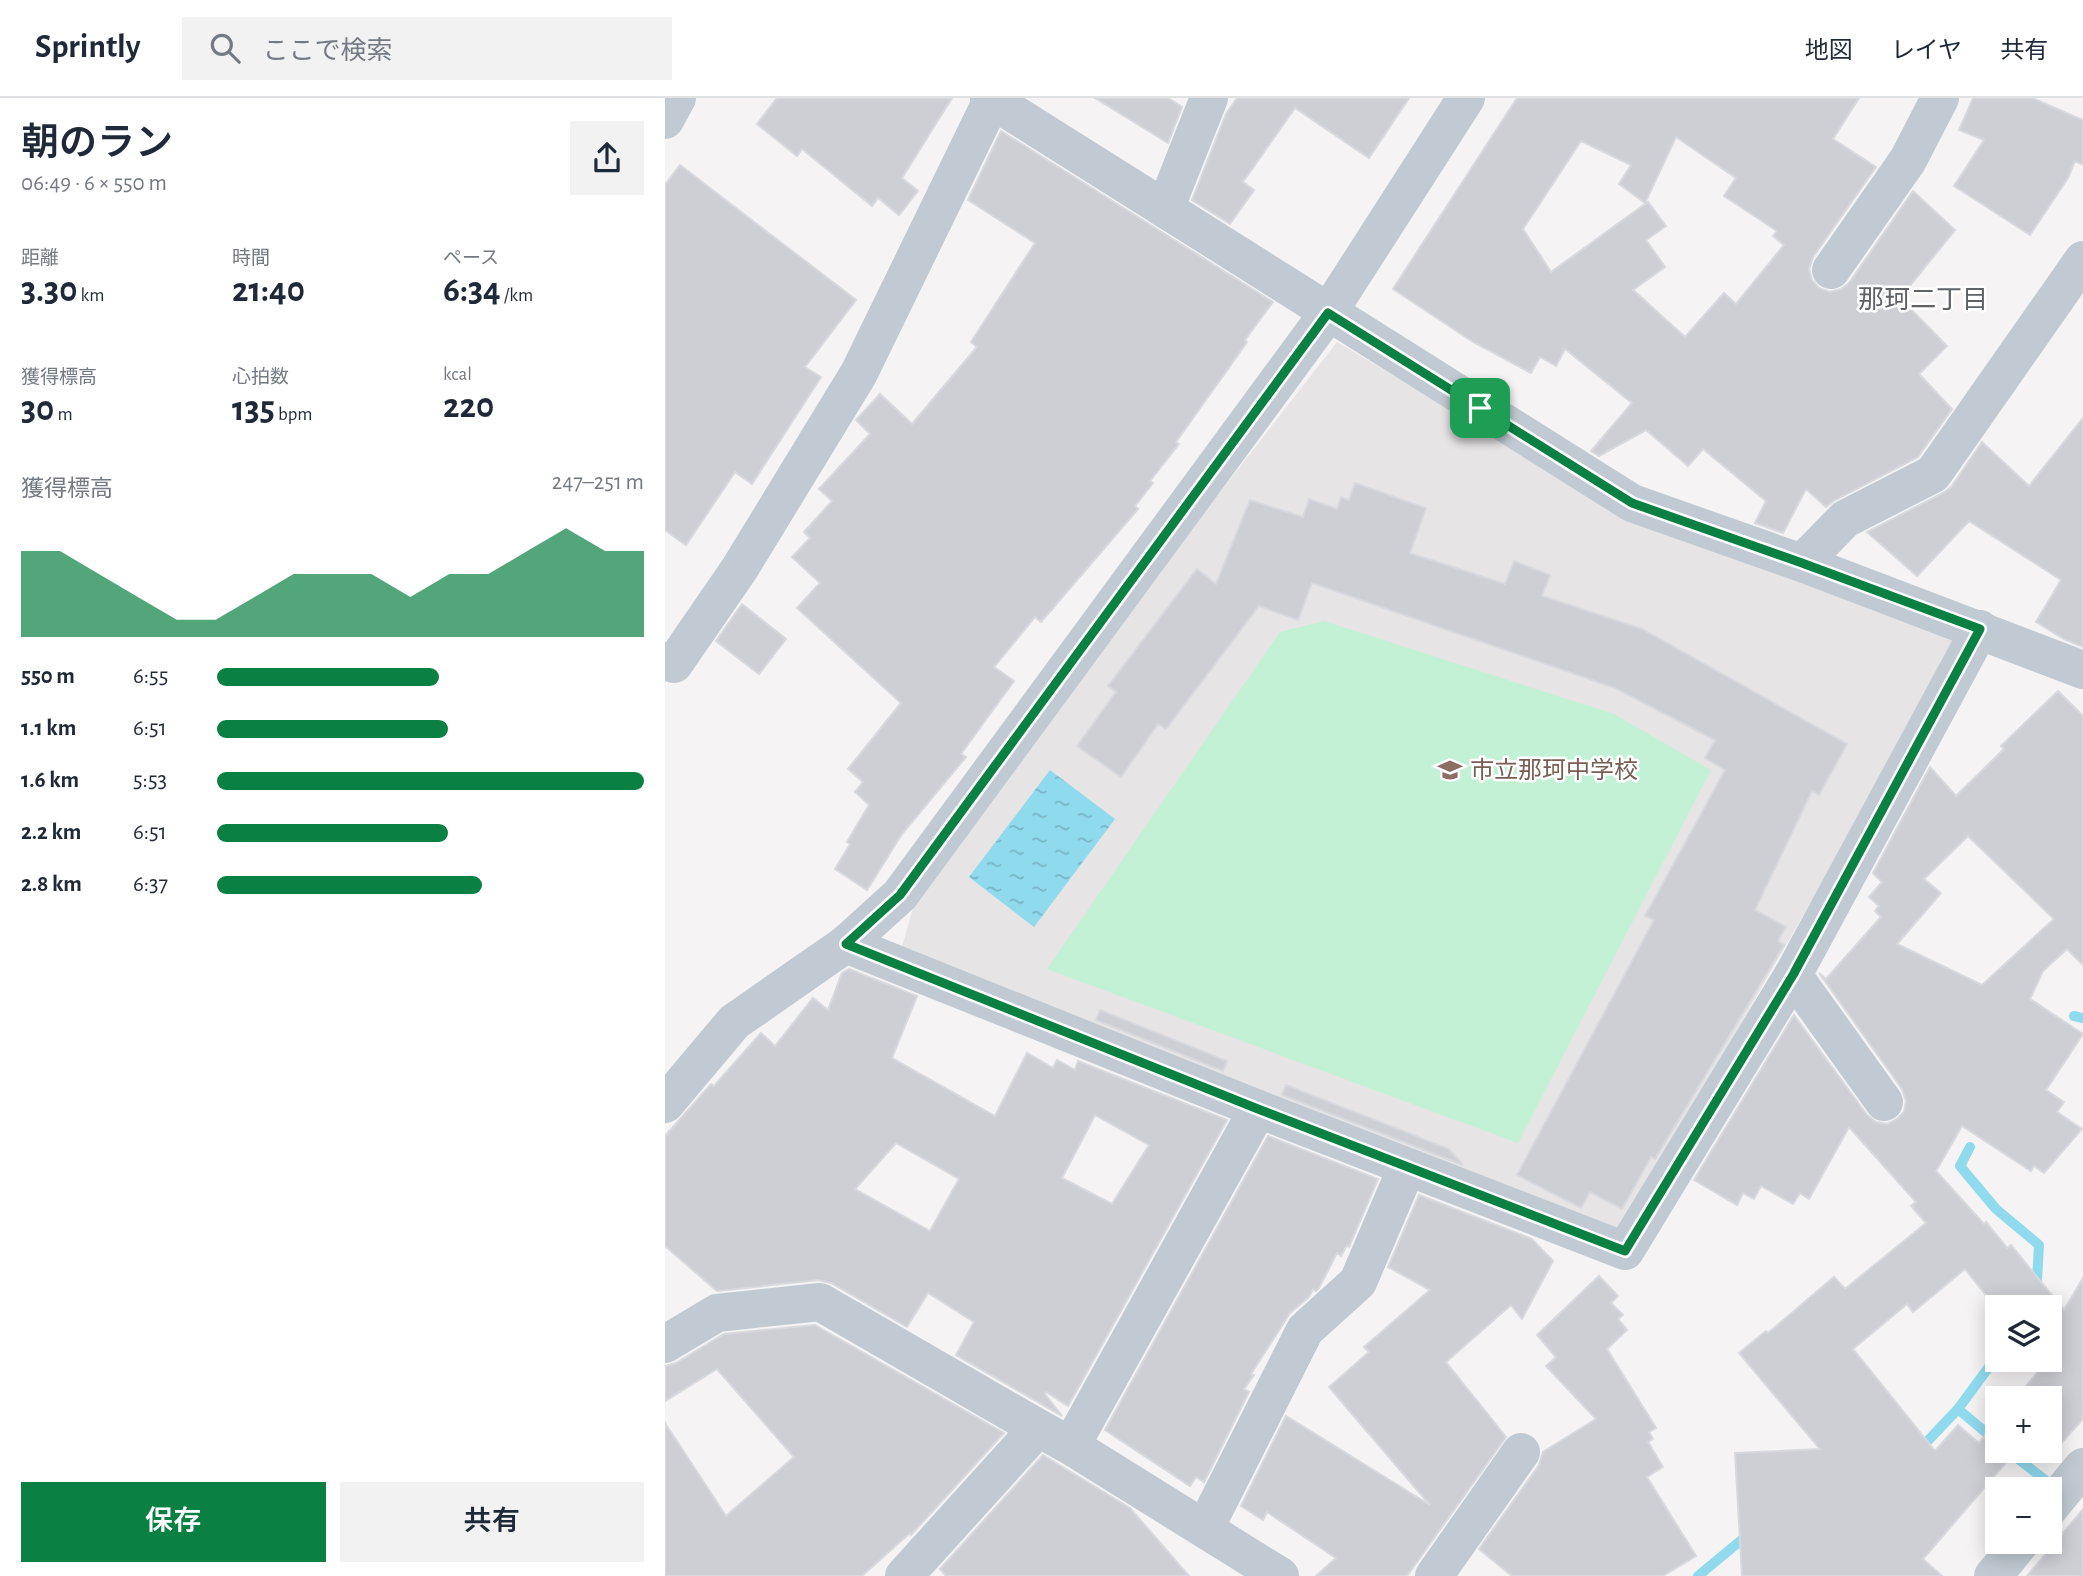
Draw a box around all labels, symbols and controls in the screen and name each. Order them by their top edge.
search box [182,17,672,80]
icon: search [206,29,244,67]
text: Sprintly [35,31,140,64]
text: ここで検索 [262,38,392,64]
text: 地図 [1805,39,1853,63]
text: レイヤ [1891,39,1962,63]
text: 共有 [2000,39,2048,63]
button: share [570,121,644,195]
text: 朝のラン [21,125,173,163]
text: 06:49 · 6 × 550 m [21,172,167,195]
text: 距離 [21,249,59,268]
text: 時間 [232,249,270,268]
text: ペース [443,249,499,268]
text: 3.30 [21,273,77,308]
text: 21:40 [232,273,305,308]
text: 6:34 [443,273,501,308]
text: km [77,286,104,305]
text: /km [501,286,533,305]
district label: 那珂二丁目 [1858,287,1988,313]
text: kcal [443,365,472,384]
text: 獲得標高 [21,368,97,387]
text: 心拍数 [232,368,289,387]
pin [1450,378,1510,438]
text: 220 [443,389,494,424]
icon: arrive [1461,389,1499,427]
text: 30 [21,392,54,427]
text: 135 [232,392,275,427]
text: m [54,405,73,424]
text: bpm [275,405,312,424]
text: 247–251 m [552,471,644,494]
text: 獲得標高 [21,478,113,501]
text: 550 m [21,665,75,688]
text: 6:55 [133,665,168,688]
text: 1.1 km [21,717,76,740]
text: 6:51 [133,717,167,740]
school or university icon: 市立那珂中学校 [1436,756,1464,784]
place label: 市立那珂中学校 [1470,757,1638,783]
text: 1.6 km [21,769,79,792]
text: 5:53 [133,769,167,792]
text: 2.2 km [21,821,81,844]
text: 6:51 [133,821,167,844]
text: 2.8 km [21,873,82,896]
text: 6:37 [133,873,168,896]
map controls [1985,1295,2062,1554]
button: layers [1985,1295,2062,1372]
button: + [1985,1386,2062,1463]
button: − [1985,1477,2062,1554]
button: 保存 [21,1482,326,1562]
button: 共有 [340,1482,644,1562]

